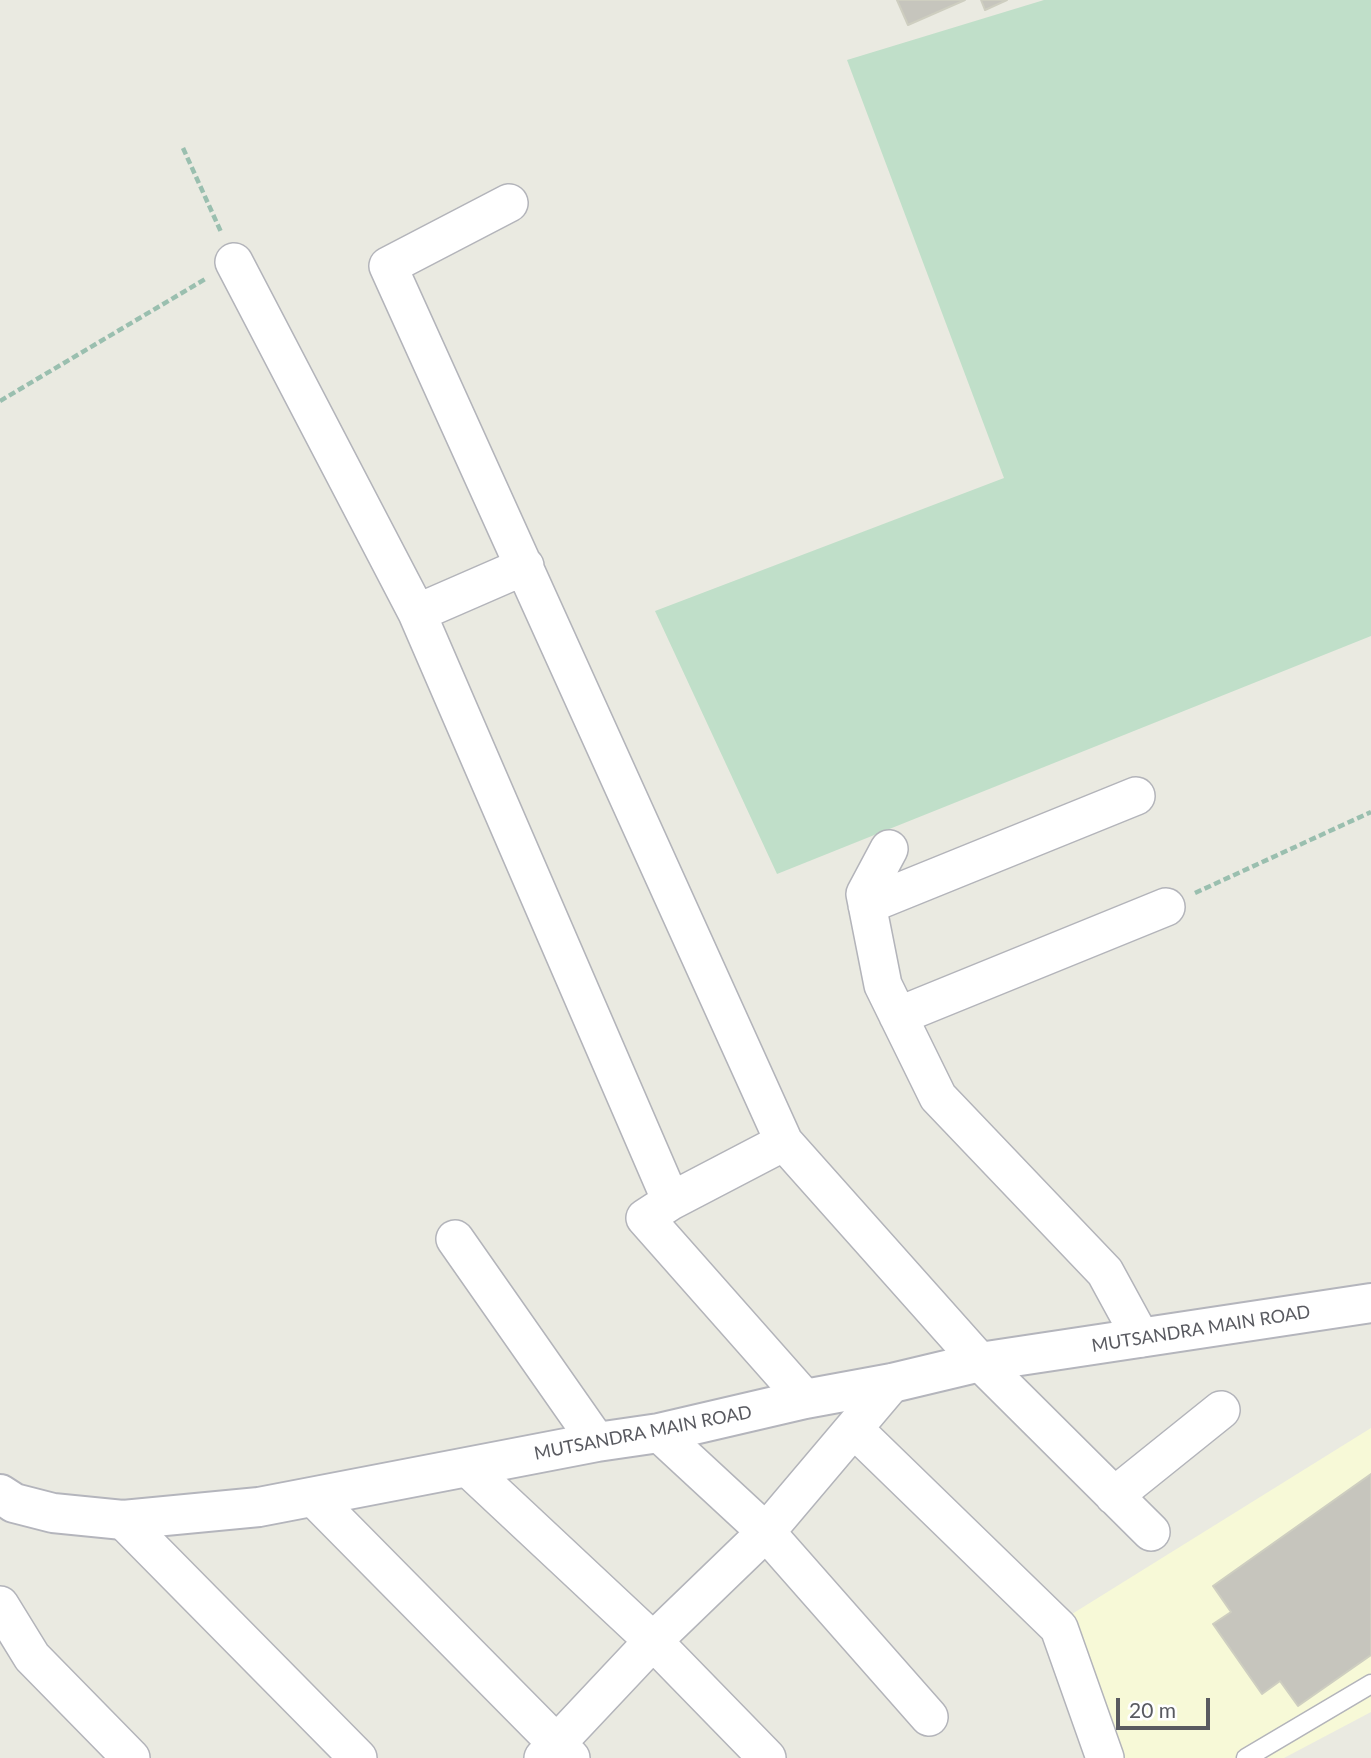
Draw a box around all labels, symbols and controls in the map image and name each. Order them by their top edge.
street label: MUTSANDRA MAIN ROAD [1090,1301,1312,1357]
street label: MUTSANDRA MAIN ROAD [532,1401,754,1465]
scale bar [1119,1684,1214,1728]
text: 20 m [1129,1697,1176,1722]

